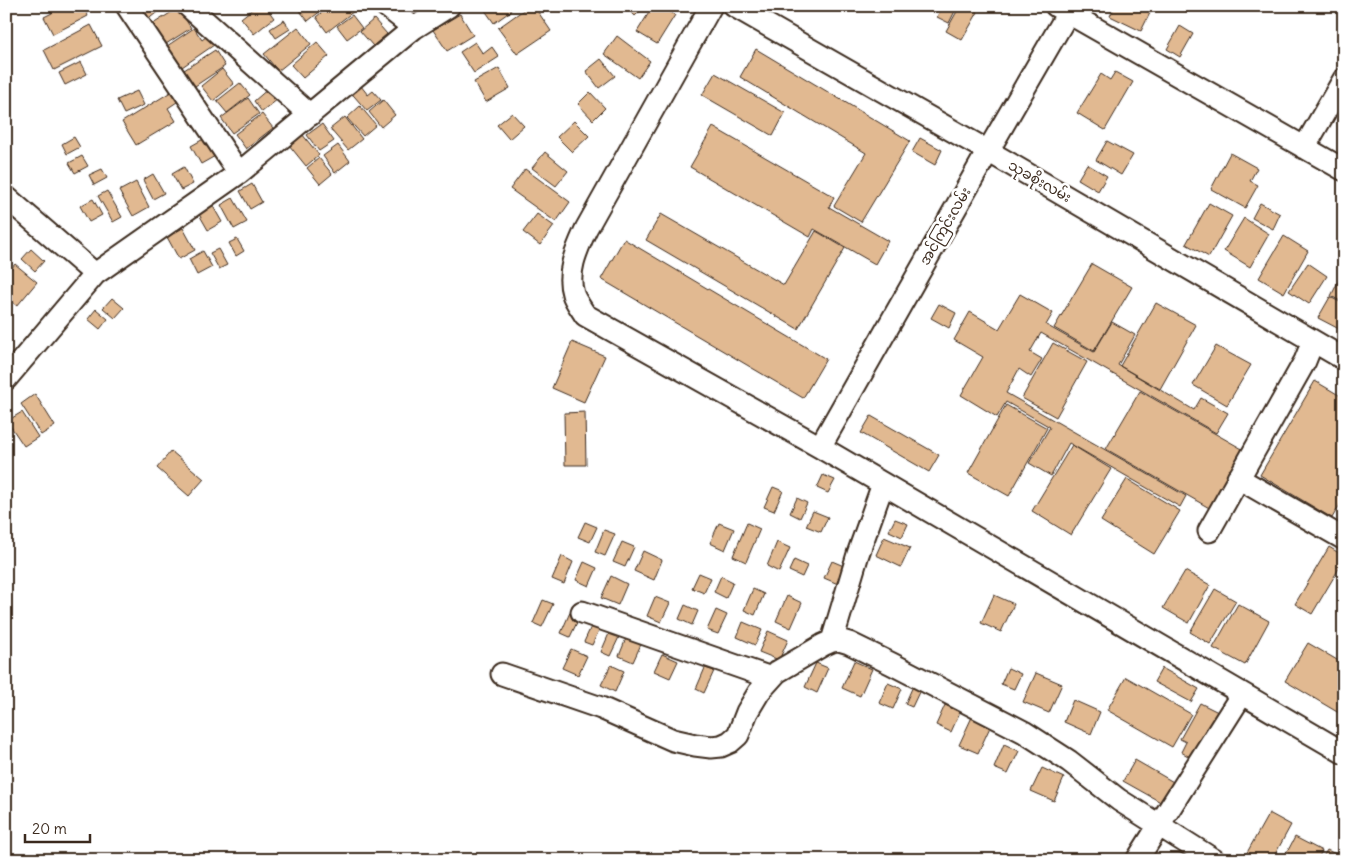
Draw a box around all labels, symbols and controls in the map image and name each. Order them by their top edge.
street label: သုခစိုးလမ်း [1004,155,1075,209]
street label: အင်ကြင်းလမ်း [915,183,977,270]
scale bar [25,811,90,843]
text: 20 m [32,819,67,838]

